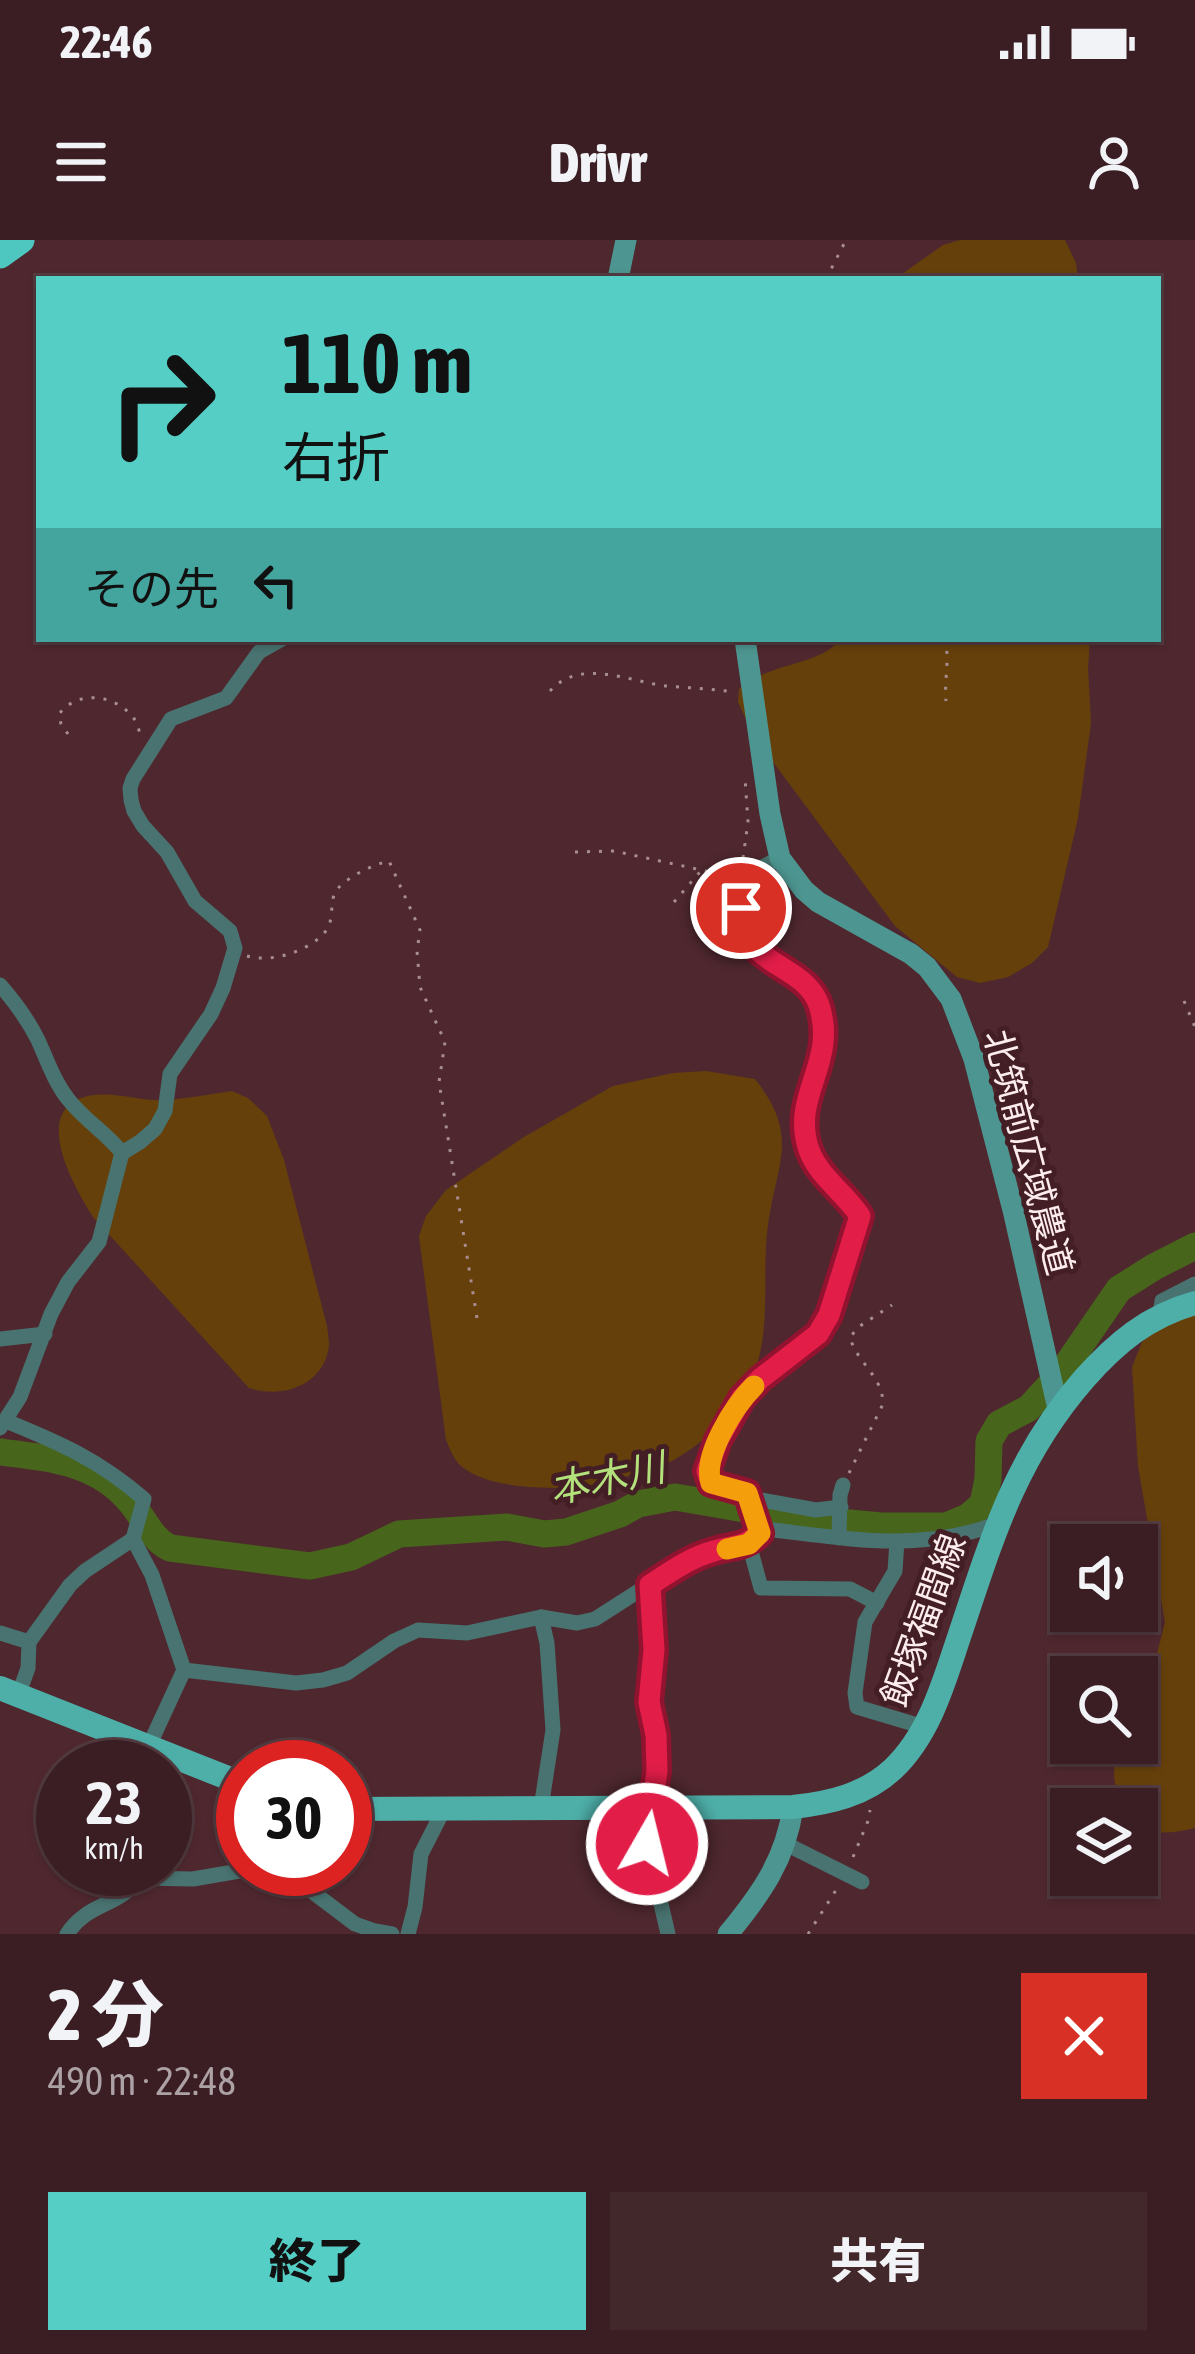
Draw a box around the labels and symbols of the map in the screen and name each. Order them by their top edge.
pin [690,857,792,959]
street label: 北筑前広域農道 [976,1025,1082,1279]
water label: 本木川 [545,1443,673,1512]
street label: 飯塚福間線 [872,1528,974,1712]
speed limit sign: 30 [216,1740,372,1896]
position arrow [584,1781,710,1907]

